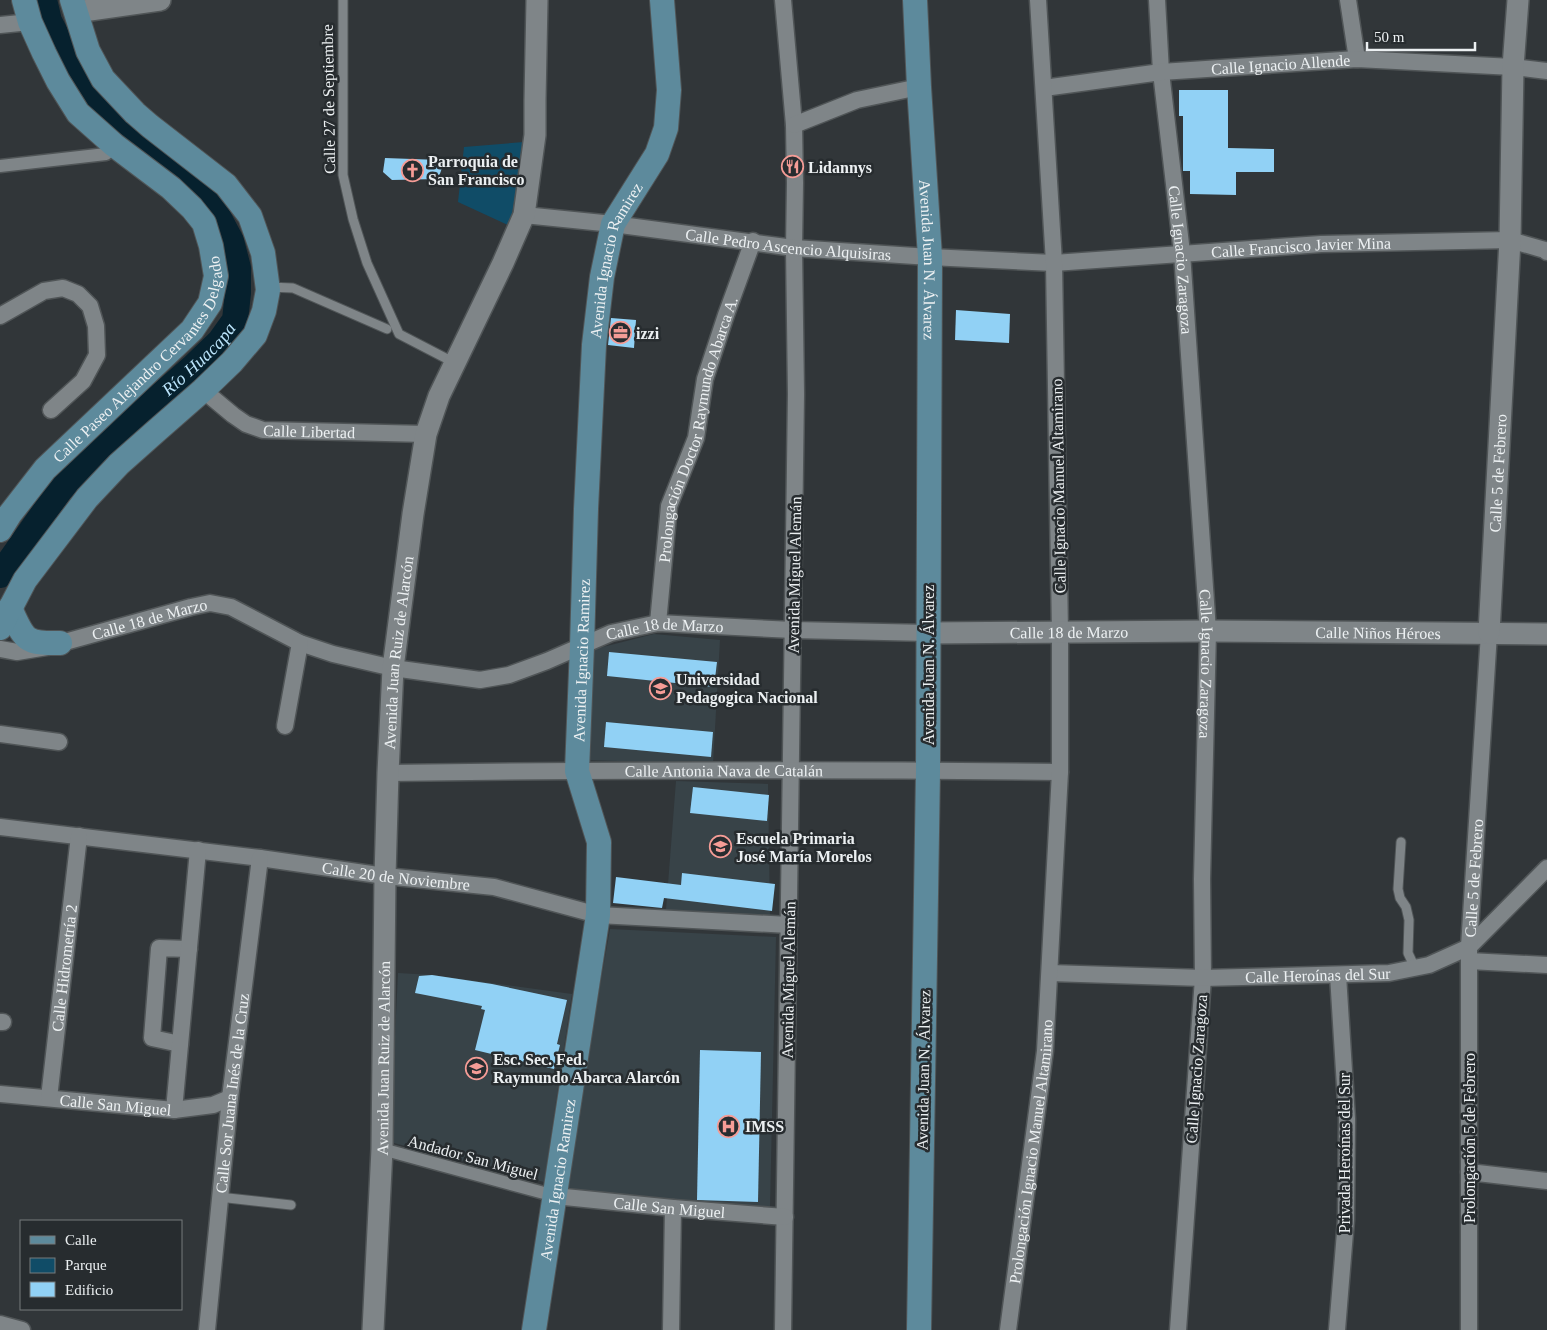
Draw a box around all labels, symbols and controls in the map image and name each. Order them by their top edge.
scale bar [1367,20,1474,52]
street label: Calle 27 de Septiembre [319,24,339,174]
text: 50 m [1374,29,1405,45]
street label: Calle Ignacio Allende [1210,51,1351,78]
place label: Parroquia de San Francisco [428,153,524,188]
restaurant icon: Lidannys [780,155,804,179]
church icon: Parroquia de San Francisco [400,158,424,182]
place label: Lidannys [808,159,872,177]
street label: Avenida Juan N. Álvarez [916,179,939,340]
street label: Avenida Ignacio Ramirez [587,180,646,339]
street label: Calle Ignacio Zaragoza [1165,185,1196,335]
street label: Calle Pedro Ascencio Alquisiras [684,226,892,263]
street label: Calle Francisco Javier Mina [1211,235,1391,261]
street label: Calle Paseo Alejandro Cervantes Delgado [50,255,225,466]
street label: Prolongación Doctor Raymundo Abarca A. [656,294,741,563]
water label: Río Huacapa [157,319,240,400]
office icon: izzi [608,321,632,345]
place label: izzi [636,325,660,342]
street label: Calle Ignacio Manuel Altamirano [1048,379,1070,593]
street label: Calle 5 de Febrero [1486,414,1510,533]
street label: Calle Libertad [263,422,355,441]
street label: Avenida Miguel Alemán [785,496,805,654]
street label: Avenida Juan Ruiz de Alarcón [381,555,416,750]
street label: Avenida Ignacio Ramirez [570,578,593,742]
street label: Avenida Juan N. Álvarez [919,585,937,745]
street label: Calle Ignacio Zaragoza [1196,589,1216,739]
street label: Calle 18 de Marzo [90,596,209,643]
street label: Calle 18 de Marzo [604,615,724,643]
street label: Calle 18 de Marzo [1010,624,1128,641]
street label: Calle Niños Héroes [1315,624,1441,642]
place label: Universidad Pedagogica Nacional [676,671,818,707]
school or university icon: Universidad Pedagogica Nacional [648,676,672,700]
street label: Calle Antonia Nava de Catalán [625,762,823,780]
street label: Calle 5 de Febrero [1462,818,1486,938]
place label: Escuela Primaria José María Morelos [736,830,872,865]
school or university icon: Escuela Primaria José María Morelos [708,835,732,859]
street label: Calle 20 de Noviembre [321,859,471,894]
street label: Avenida Miguel Alemán [779,901,799,1059]
street label: Calle Hidrometría 2 [49,903,80,1032]
street label: Avenida Juan Ruiz de Alarcón [374,961,393,1156]
street label: Calle Heroínas del Sur [1245,965,1391,986]
street label: Avenida Juan N. Álvarez [913,990,933,1150]
street label: Calle Sor Juana Inés de la Cruz [213,992,252,1194]
street label: Calle Ignacio Zaragoza [1183,994,1211,1144]
street label: Prolongación Ignacio Manuel Altamirano [1006,1019,1056,1285]
place label: Esc. Sec. Fed. Raymundo Abarca Alarcón [493,1051,680,1087]
street label: Prolongación 5 de Febrero [1461,1053,1479,1223]
school or university icon: Esc. Sec. Fed. Raymundo Abarca Alarcón [465,1056,489,1080]
street label: Privada Heroínas del Sur [1336,1072,1353,1233]
street label: Calle San Miguel [59,1092,173,1119]
street label: Avenida Ignacio Ramirez [537,1098,579,1262]
hospital icon: IMSS [717,1114,741,1138]
place label: IMSS [745,1118,784,1135]
street label: Andador San Miguel [406,1132,540,1184]
street label: Calle San Miguel [613,1194,726,1221]
legend [20,1220,182,1310]
text: Calle [65,1232,97,1248]
text: Parque [65,1257,107,1273]
text: Edificio [65,1282,113,1298]

